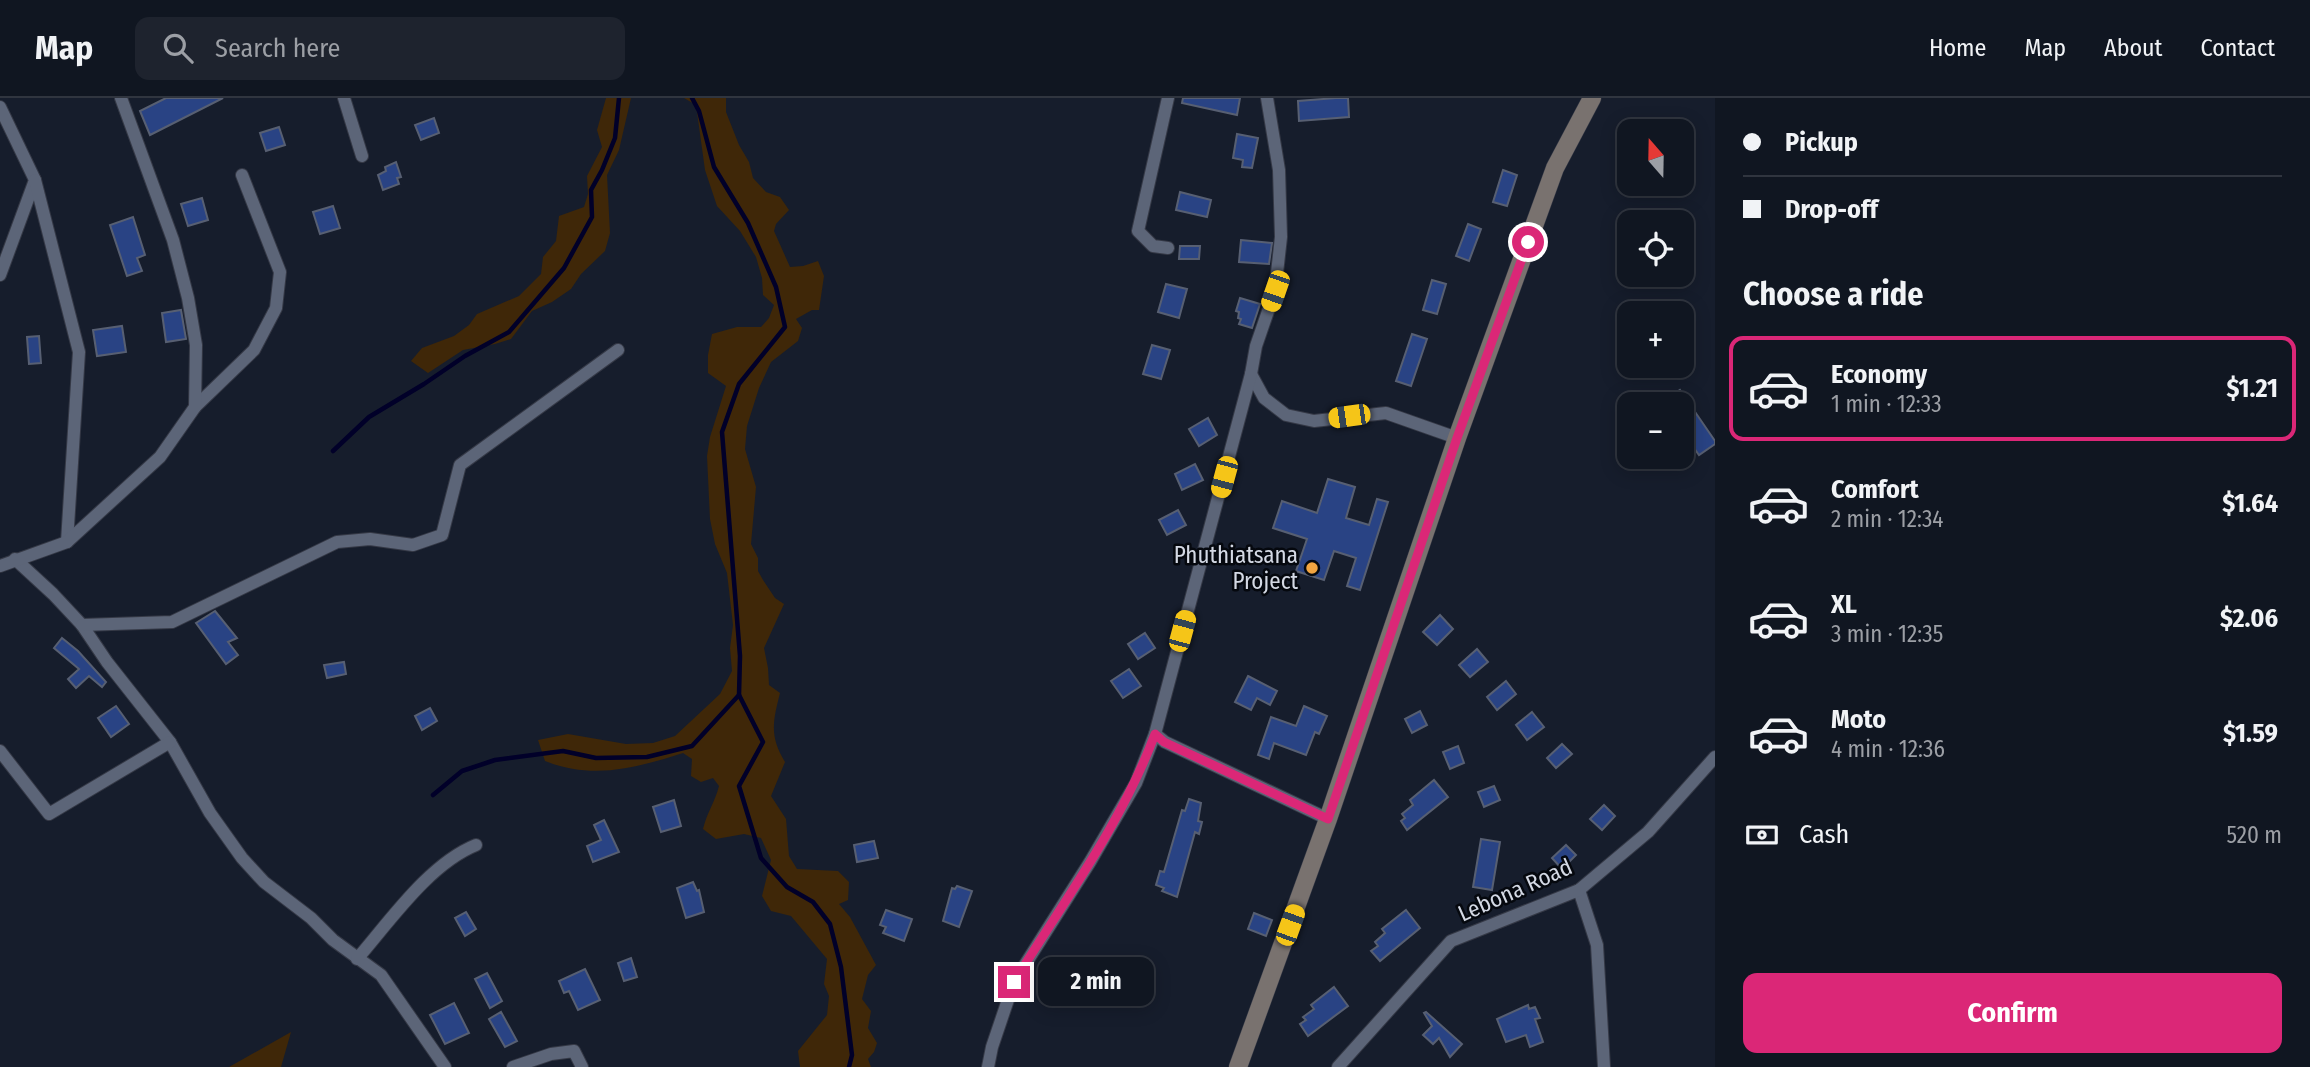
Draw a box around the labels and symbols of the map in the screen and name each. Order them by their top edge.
north arrow [1617,119,1694,196]
route start [1512,226,1544,258]
car [1259,268,1292,314]
car [1327,403,1372,429]
car [1209,454,1240,500]
place label: Phuthiatsana Project [1174,541,1298,595]
marker: Phuthiatsana Project [1304,560,1320,576]
car [1167,608,1198,654]
street label: Lebona Road [1454,852,1576,928]
car [1273,902,1308,948]
callout: 2 min [1038,958,1154,1006]
route end [998,966,1030,998]

